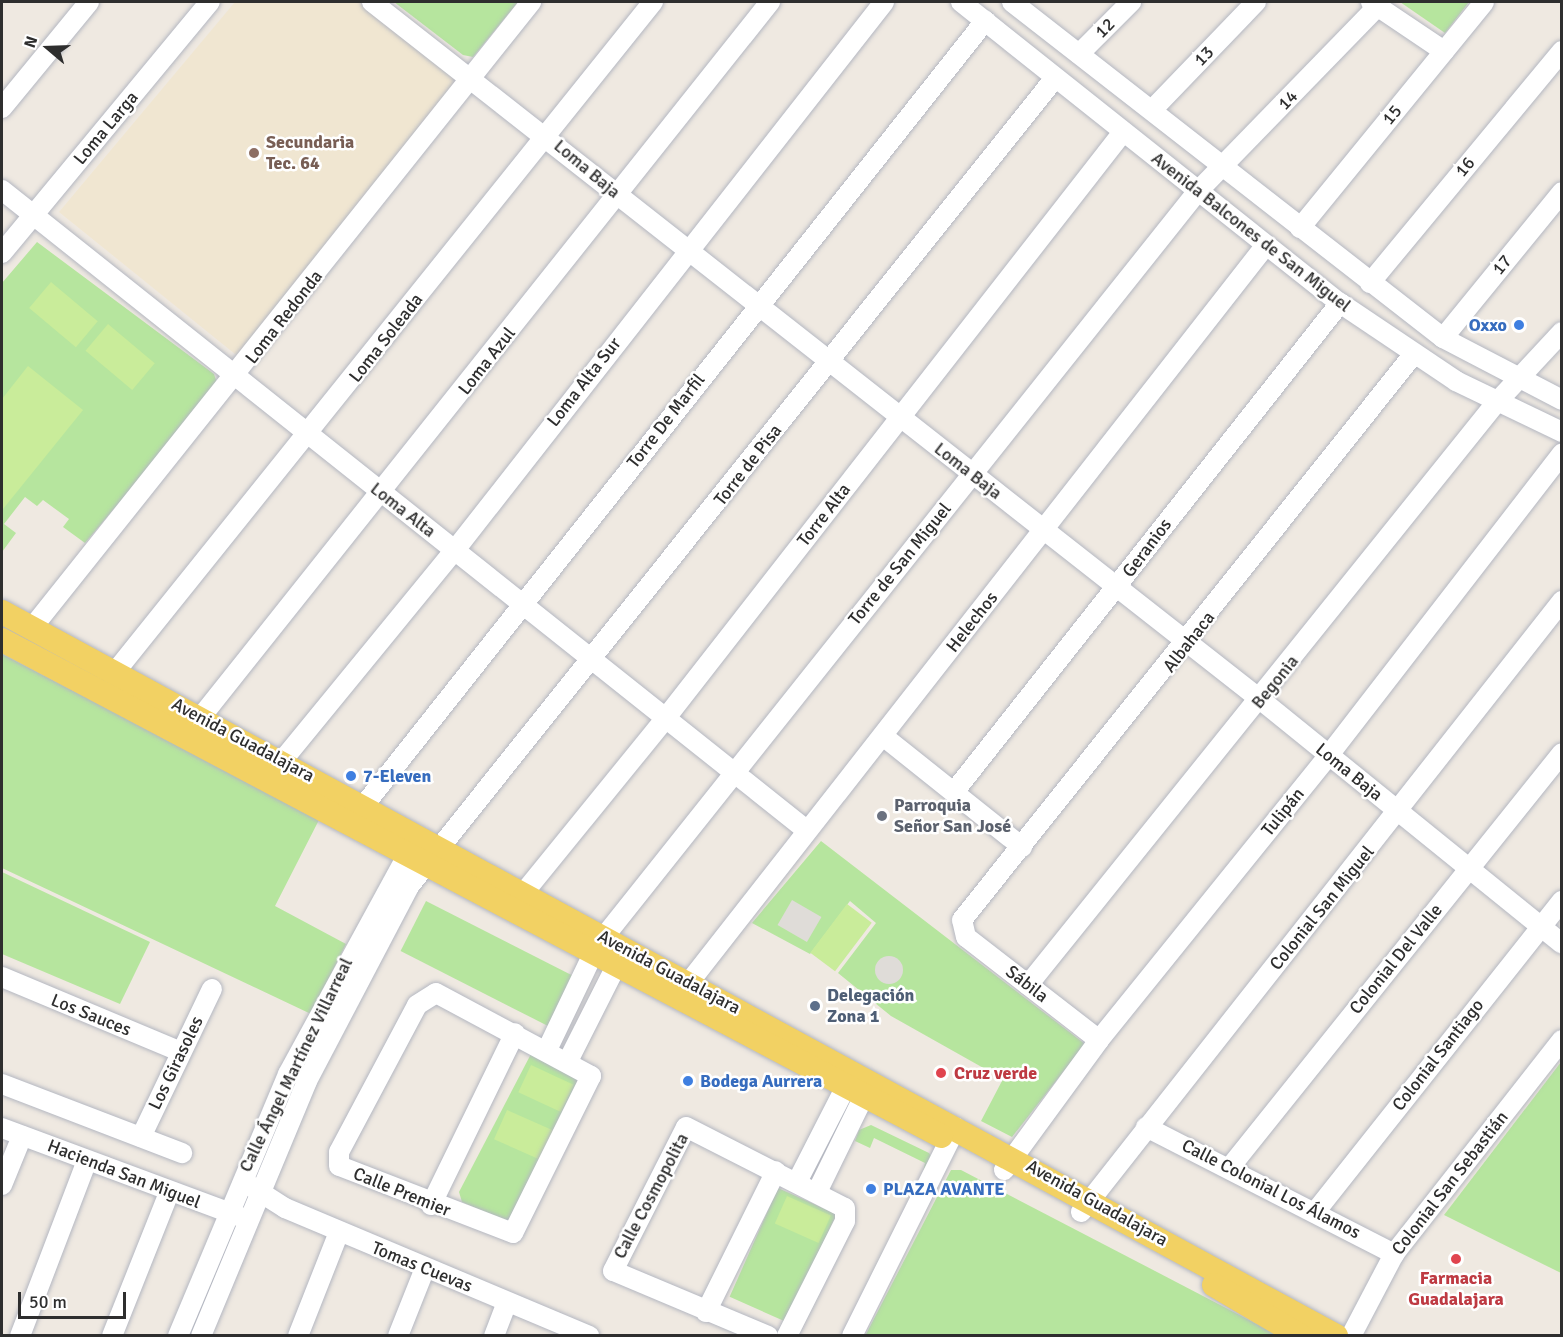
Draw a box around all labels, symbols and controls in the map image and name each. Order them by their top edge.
street label: 12 [1090,13,1120,43]
north arrow [18,18,78,78]
text: N [20,34,42,51]
street label: 13 [1189,42,1219,70]
street label: 14 [1273,86,1303,114]
street label: Loma Larga [69,87,143,169]
street label: 15 [1377,101,1407,129]
place label: Secundaria Tec. 64 [266,132,354,174]
street label: Loma Baja [549,135,625,203]
marker: Secundaria Tec. 64 [247,146,261,160]
street label: Avenida Balcones de San Miguel [1147,147,1355,317]
street label: 16 [1450,153,1480,181]
street label: 17 [1487,251,1517,279]
street label: Loma Redonda [241,266,327,368]
street label: Loma Soleada [345,289,427,387]
place label: Oxxo [1469,314,1507,336]
marker: Oxxo [1512,318,1526,332]
street label: Loma Azul [454,323,520,399]
street label: Loma Alta Sur [542,333,626,431]
street label: Torre De Marfil [622,370,710,472]
street label: Torre de Pisa [710,420,786,510]
street label: Loma Baja [930,438,1006,504]
street label: Loma Alta [366,478,440,542]
street label: Torre Alta [793,479,855,551]
street label: Torre de San Miguel [844,499,956,629]
street label: Geranios [1118,514,1176,582]
street label: Helechos [942,587,1002,657]
street label: Albahaca [1159,607,1219,677]
street label: Begonia [1247,651,1303,713]
street label: Avenida Guadalajara [168,693,318,787]
street label: Loma Baja [1311,738,1387,806]
place label: 7-Eleven [363,765,431,787]
marker: 7-Eleven [344,769,358,783]
street label: Tulipán [1257,784,1309,840]
place label: Parroquia Señor San José [894,795,1011,838]
marker: Parroquia Señor San José [875,809,889,823]
street label: Colonial San Miguel [1265,842,1379,974]
street label: Colonial Del Valle [1345,900,1447,1018]
street label: Avenida Guadalajara [594,925,744,1019]
street label: Calle Ángel Martínez Villarreal [235,954,357,1176]
street label: Sábila [1001,961,1053,1007]
place label: Delegación Zona 1 [827,985,914,1028]
street label: Los Sauces [48,989,134,1041]
street label: Colonial Santiago [1388,995,1488,1115]
marker: Delegación Zona 1 [808,999,822,1013]
street label: Los Girasoles [144,1013,208,1113]
place label: Cruz verde [954,1062,1037,1084]
marker: Cruz verde [932,1064,950,1082]
place label: Bodega Aurrera [700,1070,822,1092]
marker: Bodega Aurrera [681,1074,695,1088]
street label: Colonial San Sebastián [1387,1107,1513,1259]
street label: Calle Cosmopolita [609,1130,693,1262]
street label: Hacienda San Miguel [44,1135,204,1213]
street label: Calle Colonial Los Álamos [1178,1135,1364,1243]
street label: Avenida Guadalajara [1023,1155,1171,1251]
street label: Calle Premier [350,1163,454,1221]
place label: PLAZA AVANTE [883,1178,1004,1200]
marker: PLAZA AVANTE [864,1182,878,1196]
street label: Tomas Cuevas [369,1237,475,1297]
marker: Farmacia Guadalajara [1449,1252,1463,1266]
place label: Farmacia Guadalajara [1408,1268,1504,1310]
scale bar [21,1280,129,1318]
text: 50 m [29,1291,67,1313]

